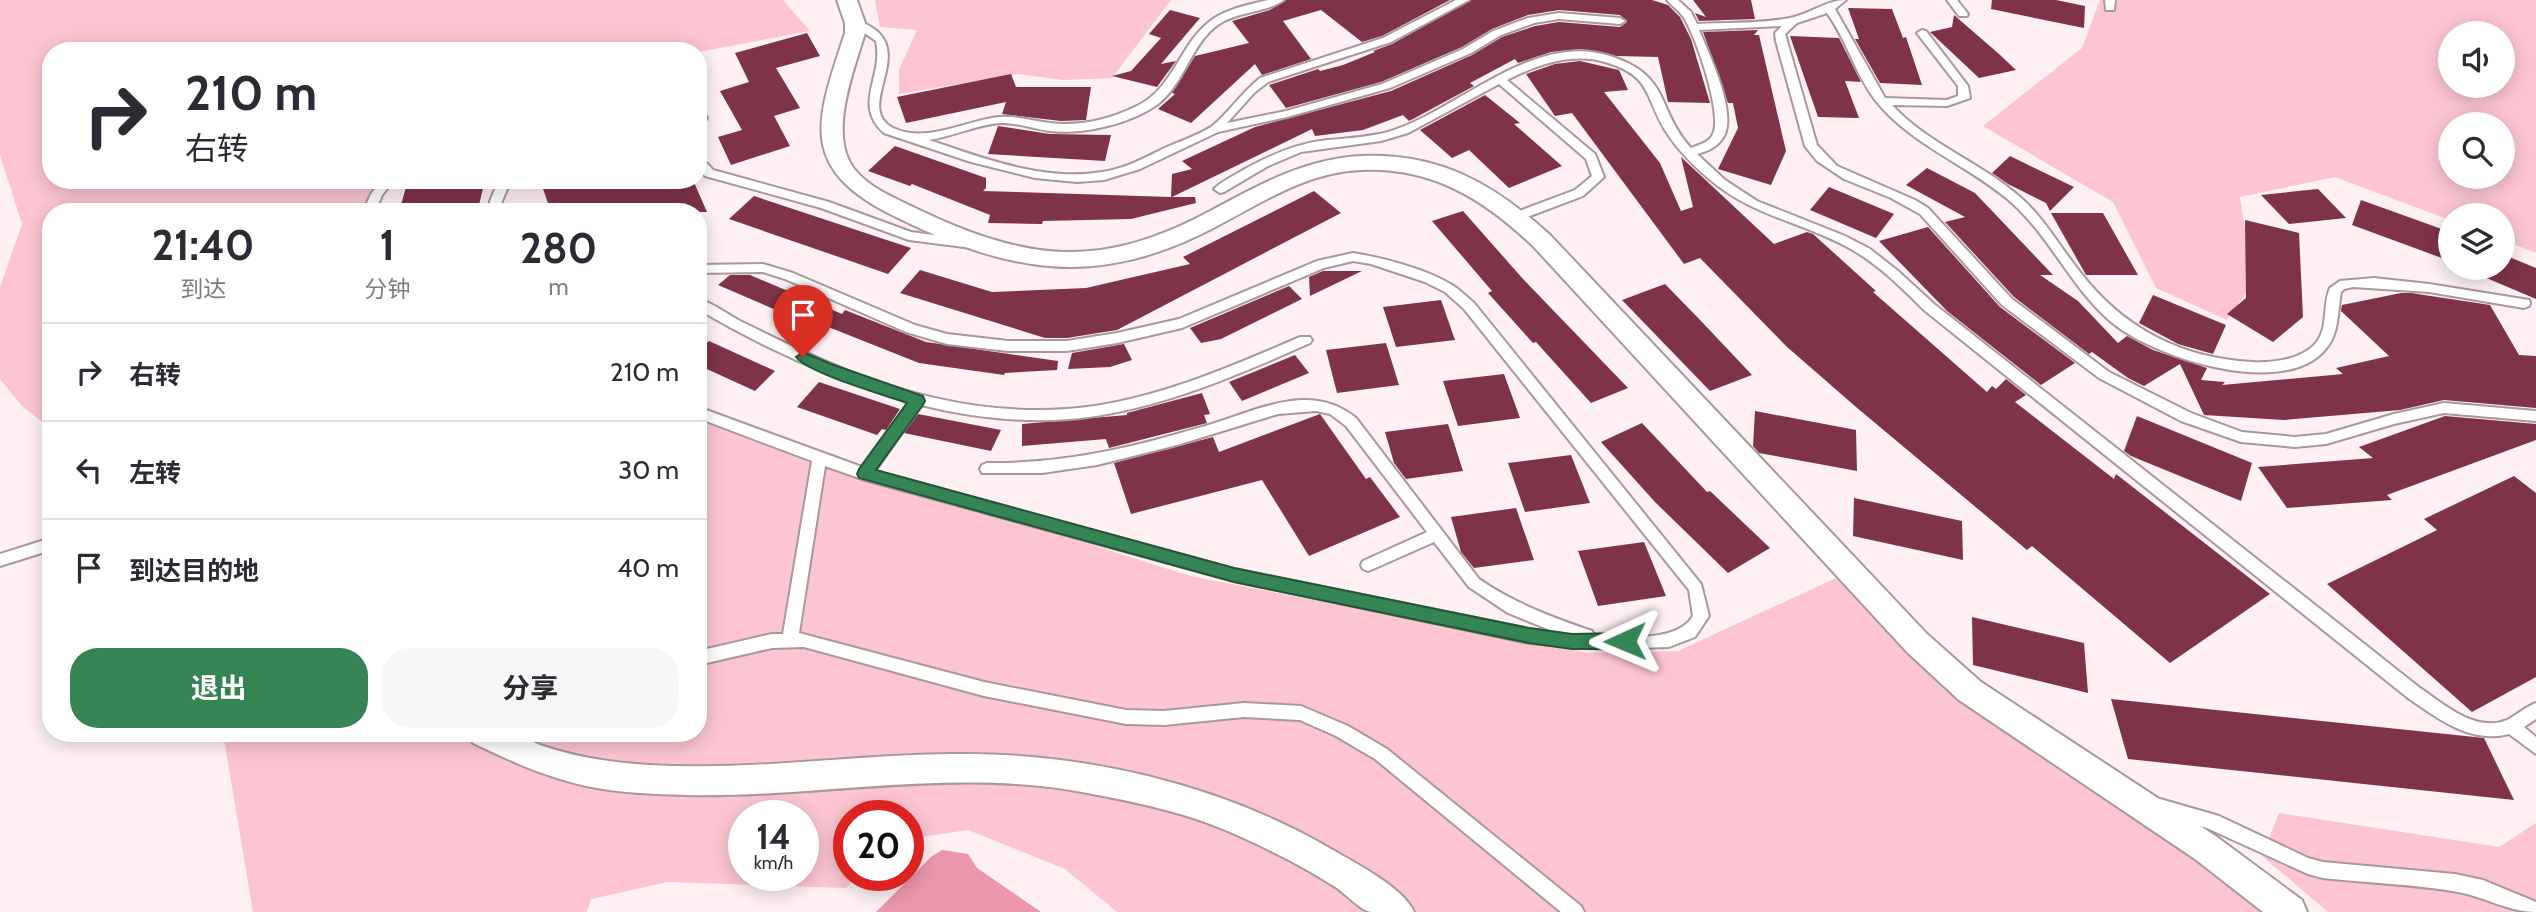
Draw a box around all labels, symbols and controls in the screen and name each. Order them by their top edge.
map controls [2438,21,2515,280]
button: sound [2438,21,2515,98]
text: 210 m [185,63,317,122]
icon: right [70,70,161,161]
button: search [2438,112,2515,189]
text: 右转 [185,129,249,168]
button: layers [2438,203,2515,280]
text: 21:40 [152,219,255,271]
text: 1 [380,219,395,271]
text: 280 [520,222,597,274]
text: m [549,273,569,301]
text: 到达 [180,275,226,303]
text: 分钟 [364,275,410,303]
pin [773,285,833,357]
icon: arrive [784,296,822,334]
icon: right [70,353,108,391]
text: 210 m [610,356,679,388]
text: 右转 [129,359,181,391]
icon: left [70,451,108,489]
text: 30 m [618,454,679,486]
text: 左转 [129,457,181,489]
icon: arrive [70,549,108,587]
text: 40 m [617,552,679,584]
text: 到达目的地 [129,555,259,587]
position arrow [1588,604,1662,678]
button: 退出 [70,648,368,728]
button: 分享 [382,648,679,728]
speed limit sign: 20 [833,800,924,891]
text: 14 [756,815,791,858]
text: km/h [754,852,793,874]

